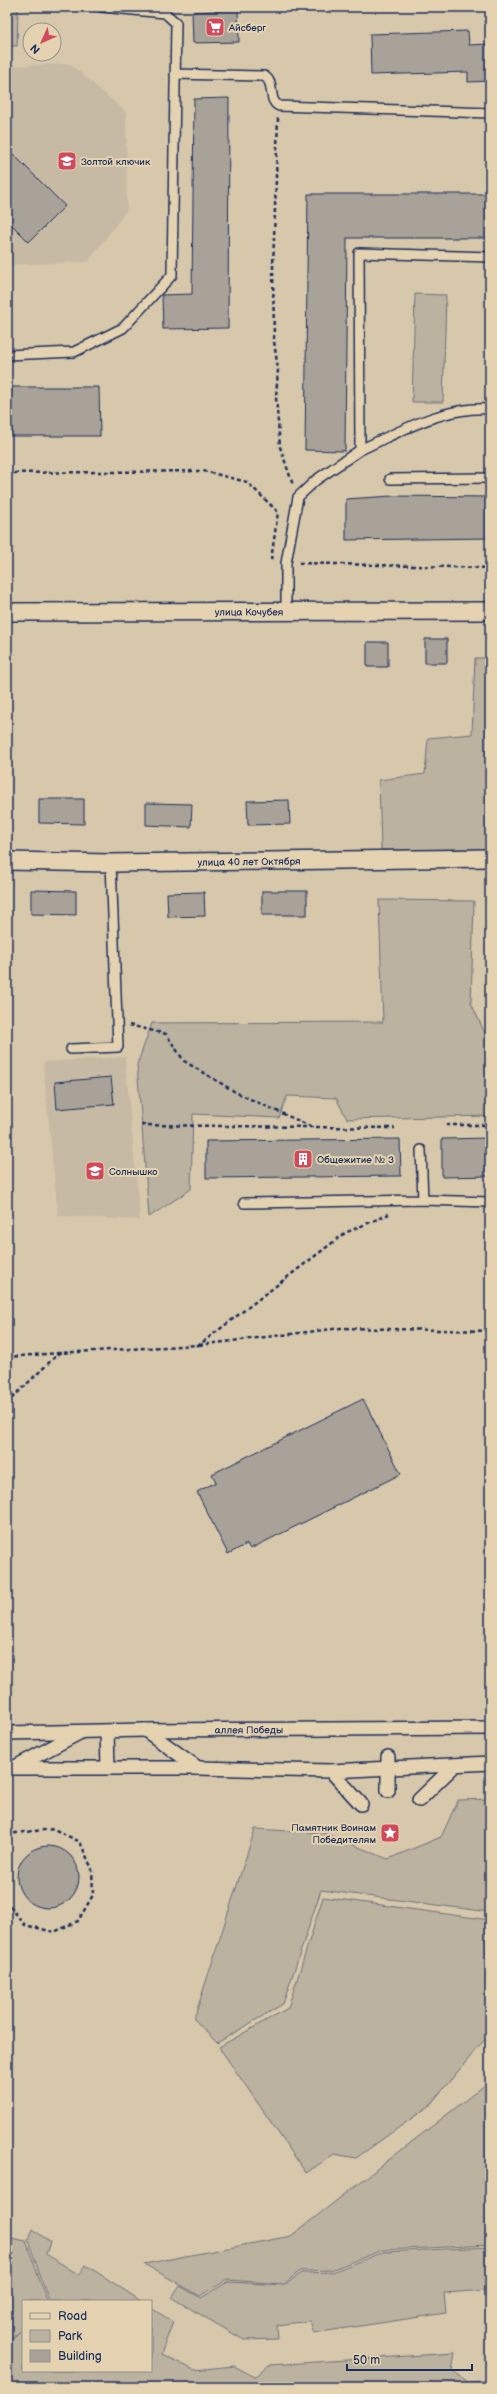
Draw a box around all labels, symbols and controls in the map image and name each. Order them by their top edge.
supermarket icon: Айсберг [204,16,226,38]
north arrow [22,22,62,62]
place label: Айсберг [228,22,266,34]
text: N [28,41,43,56]
school or university icon: Золтой ключик [56,150,78,172]
place label: Золтой ключик [81,156,151,168]
street label: улица Кочубея [215,606,284,619]
street label: улица 40 лет Октября [197,855,301,869]
building icon: Общежитие № 3 [292,1148,314,1170]
place label: Общежитие № 3 [317,1154,394,1166]
school or university icon: Солнышко [84,1160,106,1182]
place label: Солнышко [109,1166,158,1178]
street label: аллея Победы [215,1724,283,1737]
place label: Памятник Воинам Победителям [291,1822,376,1846]
place icon: Памятник Воинам Победителям [379,1822,401,1844]
legend [22,2300,152,2372]
text: Road [58,2309,87,2324]
text: Park [58,2329,82,2344]
scale bar [347,2346,472,2372]
text: Building [58,2349,102,2364]
text: 50 m [353,2353,380,2368]

